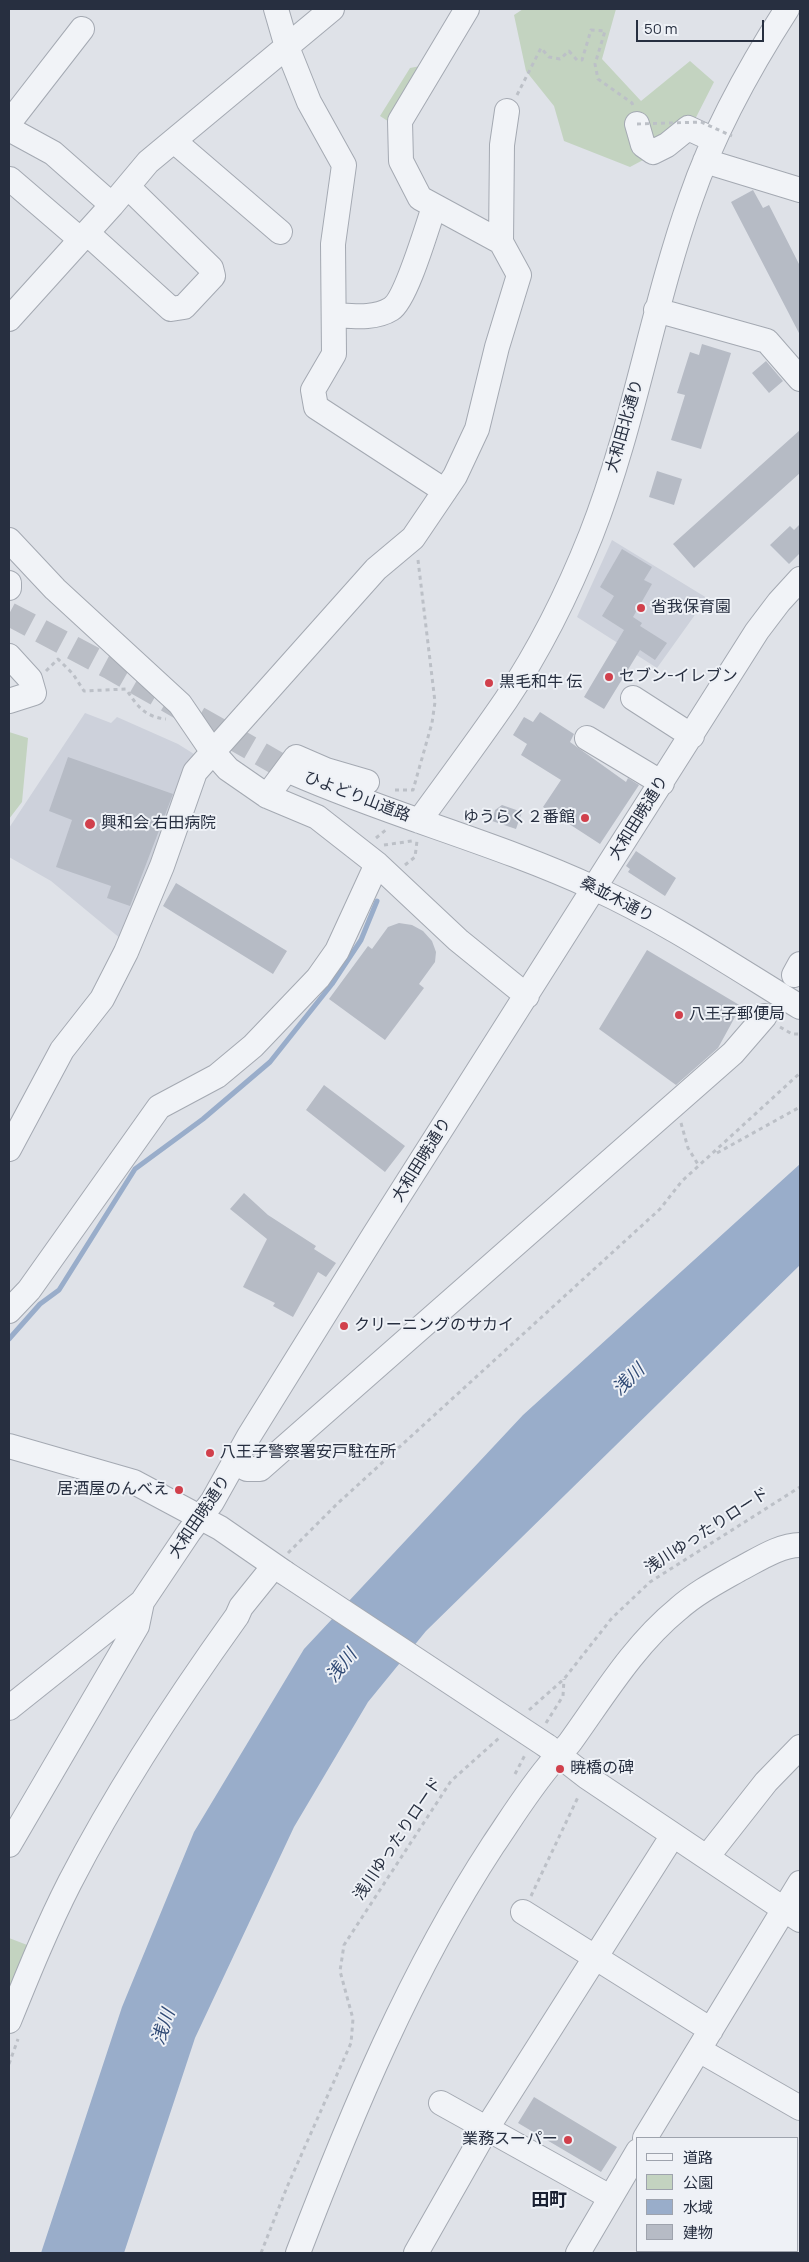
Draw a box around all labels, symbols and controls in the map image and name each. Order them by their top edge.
scale bar [639,10,766,42]
text: 50 m [644,18,678,39]
street label: 大和田北通り [603,377,647,475]
place label: 省我保育園 [651,598,731,618]
marker: 省我保育園 [635,602,647,614]
place label: セブン-イレブン [619,667,738,687]
marker: セブン-イレブン [603,671,615,683]
place label: 黒毛和牛 伝 [499,673,582,693]
marker: 黒毛和牛 伝 [483,677,495,689]
street label: ひよどり山道路 [301,768,413,826]
street label: 大和田暁通り [605,772,673,864]
place label: ゆうらく２番館 [463,808,575,828]
marker: ゆうらく２番館 [579,812,591,824]
place label: 興和会 右田病院 [101,814,216,834]
marker: 興和会 右田病院 [83,817,97,831]
street label: 桑並木通り [577,873,657,927]
place label: 八王子郵便局 [689,1005,785,1025]
marker: 八王子郵便局 [673,1009,685,1021]
street label: 大和田暁通り [388,1114,456,1206]
place label: クリーニングのサカイ [354,1316,514,1336]
marker: クリーニングのサカイ [338,1320,350,1332]
water label: 浅川 [609,1360,649,1400]
place label: 八王子警察署安戸駐在所 [220,1443,396,1463]
marker: 八王子警察署安戸駐在所 [204,1447,216,1459]
street label: 大和田暁通り [165,1472,235,1562]
place label: 居酒屋のんべえ [57,1480,169,1500]
marker: 居酒屋のんべえ [173,1484,185,1496]
street label: 浅川ゆったりロード [641,1484,773,1578]
water label: 浅川 [322,1645,362,1687]
place label: 暁橋の碑 [570,1759,634,1779]
marker: 暁橋の碑 [554,1763,566,1775]
street label: 浅川ゆったりロード [350,1774,446,1904]
water label: 浅川 [148,2006,180,2048]
place label: 業務スーパー [462,2130,558,2150]
marker: 業務スーパー [562,2134,574,2146]
legend [636,2137,799,2252]
text: 道路 [683,2147,713,2168]
text: 公園 [683,2172,713,2193]
district label: 田町 [531,2190,567,2212]
text: 水域 [683,2197,713,2218]
text: 建物 [683,2222,713,2243]

